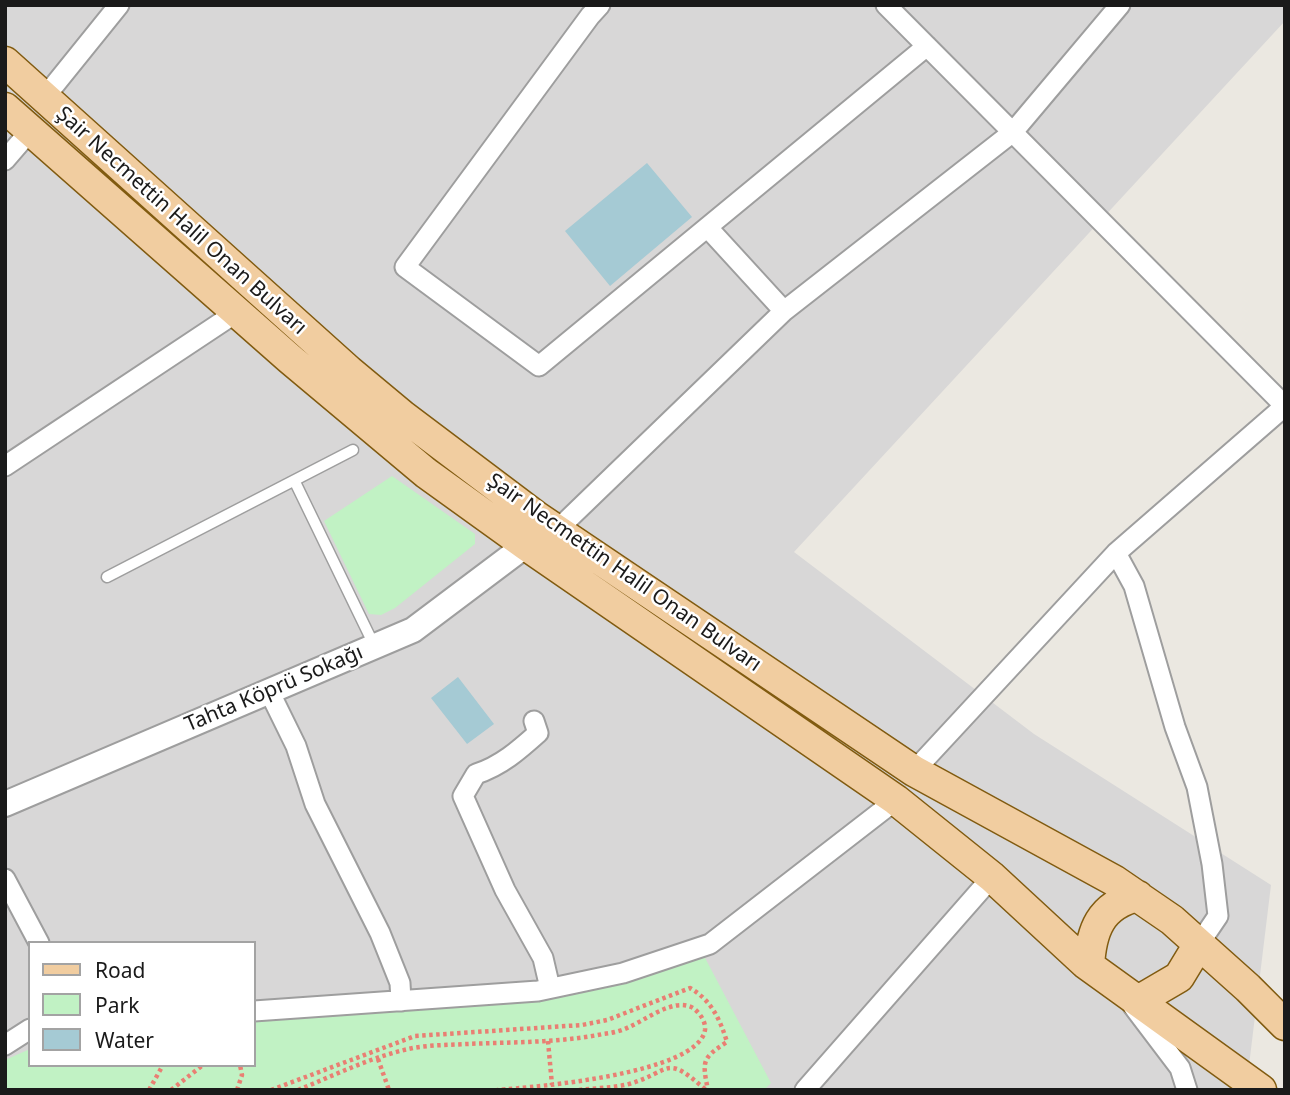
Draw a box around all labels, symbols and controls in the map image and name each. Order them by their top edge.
street label: Şair Necmettin Halil Onan Bulvarı [51,102,311,340]
street label: Şair Necmettin Halil Onan Bulvarı [482,468,766,678]
street label: Tahta Köprü Sokağı [181,640,367,738]
legend [28,941,256,1067]
text: Road [95,956,145,984]
text: Park [95,991,139,1019]
text: Water [95,1026,154,1054]

